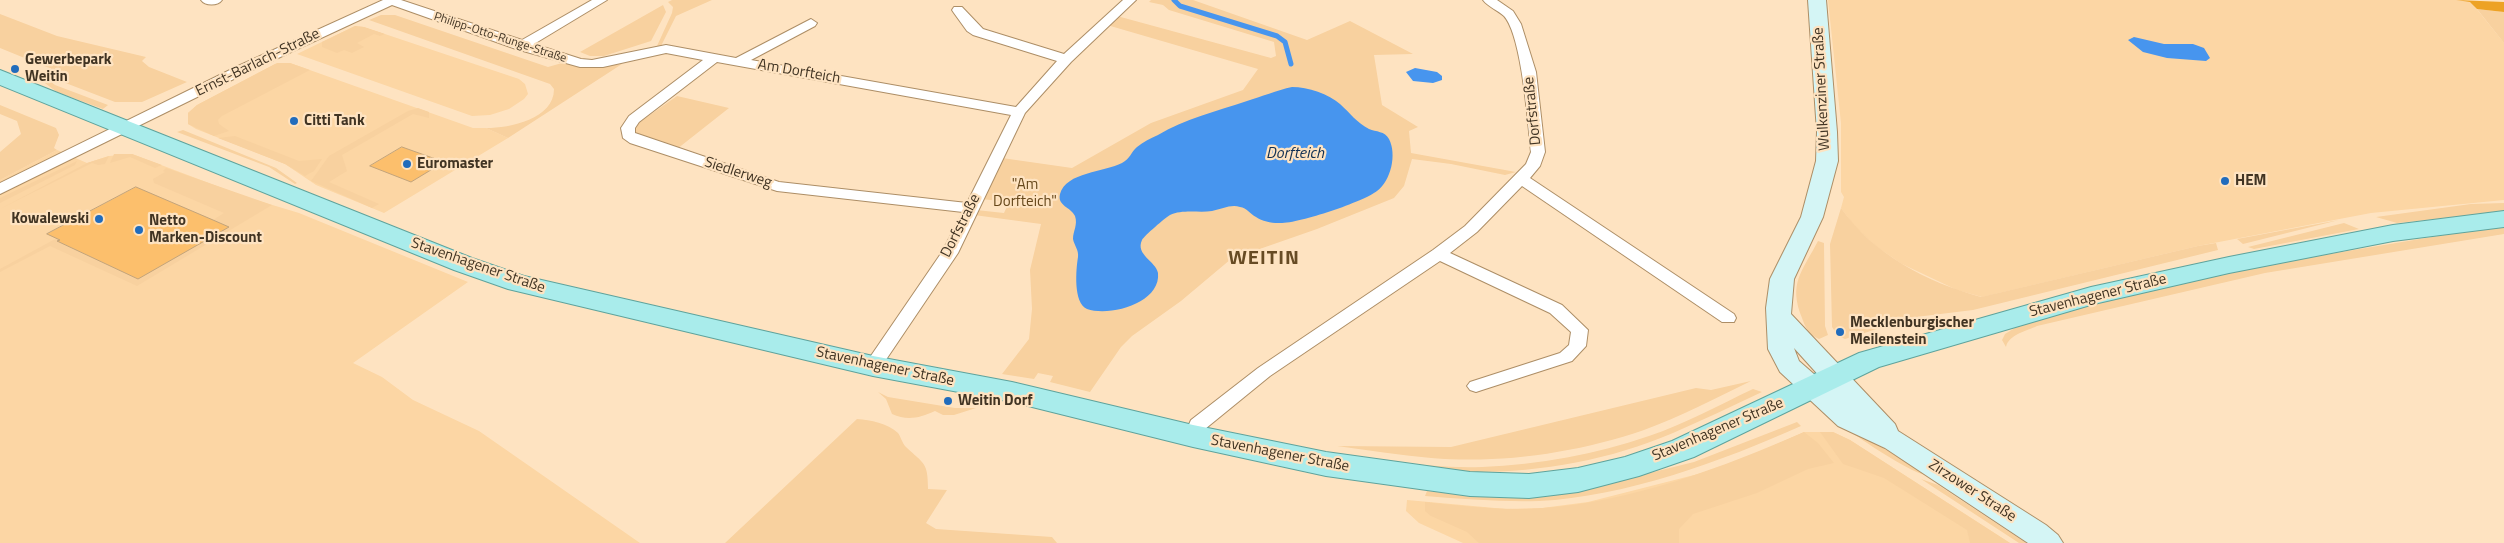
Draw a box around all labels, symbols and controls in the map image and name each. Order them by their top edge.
street label: Philipp-Otto-Runge-Straße [432,10,568,66]
street label: Ernst-Barlach-Straße [193,25,323,101]
street label: Wulkenziner Straße [1810,27,1834,151]
place label: Gewerbepark Weitin [25,51,112,86]
street label: Am Dorfteich [756,56,842,88]
marker: Gewerbepark Weitin [9,63,21,75]
street label: Dorfstraße [1520,76,1546,146]
place label: Citti Tank [304,112,365,130]
marker: Citti Tank [288,115,300,127]
water label: Dorfteich [1266,144,1324,164]
street label: Siedlerweg [702,154,774,192]
place label: Euromaster [417,155,493,173]
marker: Euromaster [401,158,413,170]
place label: HEM [2235,172,2266,190]
marker: HEM [2219,175,2231,187]
park label: "Am Dorfteich" [993,176,1057,211]
street label: Dorfstraße [937,191,985,261]
place label: Kowalewski [11,210,89,228]
place label: Netto Marken-Discount [149,212,262,247]
marker: Kowalewski [93,213,105,225]
marker: Netto Marken-Discount [133,224,145,236]
street label: Stavenhagener Straße [409,235,547,297]
district label: WEITIN [1228,247,1300,271]
street label: Stavenhagener Straße [2028,270,2168,322]
place label: Mecklenburgischer Meilenstein [1850,314,1974,349]
marker: Mecklenburgischer Meilenstein [1834,326,1846,338]
street label: Stavenhagener Straße [814,344,956,390]
place label: Weitin Dorf [958,392,1033,410]
street label: Stavenhagener Straße [1650,394,1786,466]
marker: Weitin Dorf [942,395,954,407]
street label: Stavenhagener Straße [1209,432,1351,476]
street label: Zirzower Straße [1925,456,2019,526]

